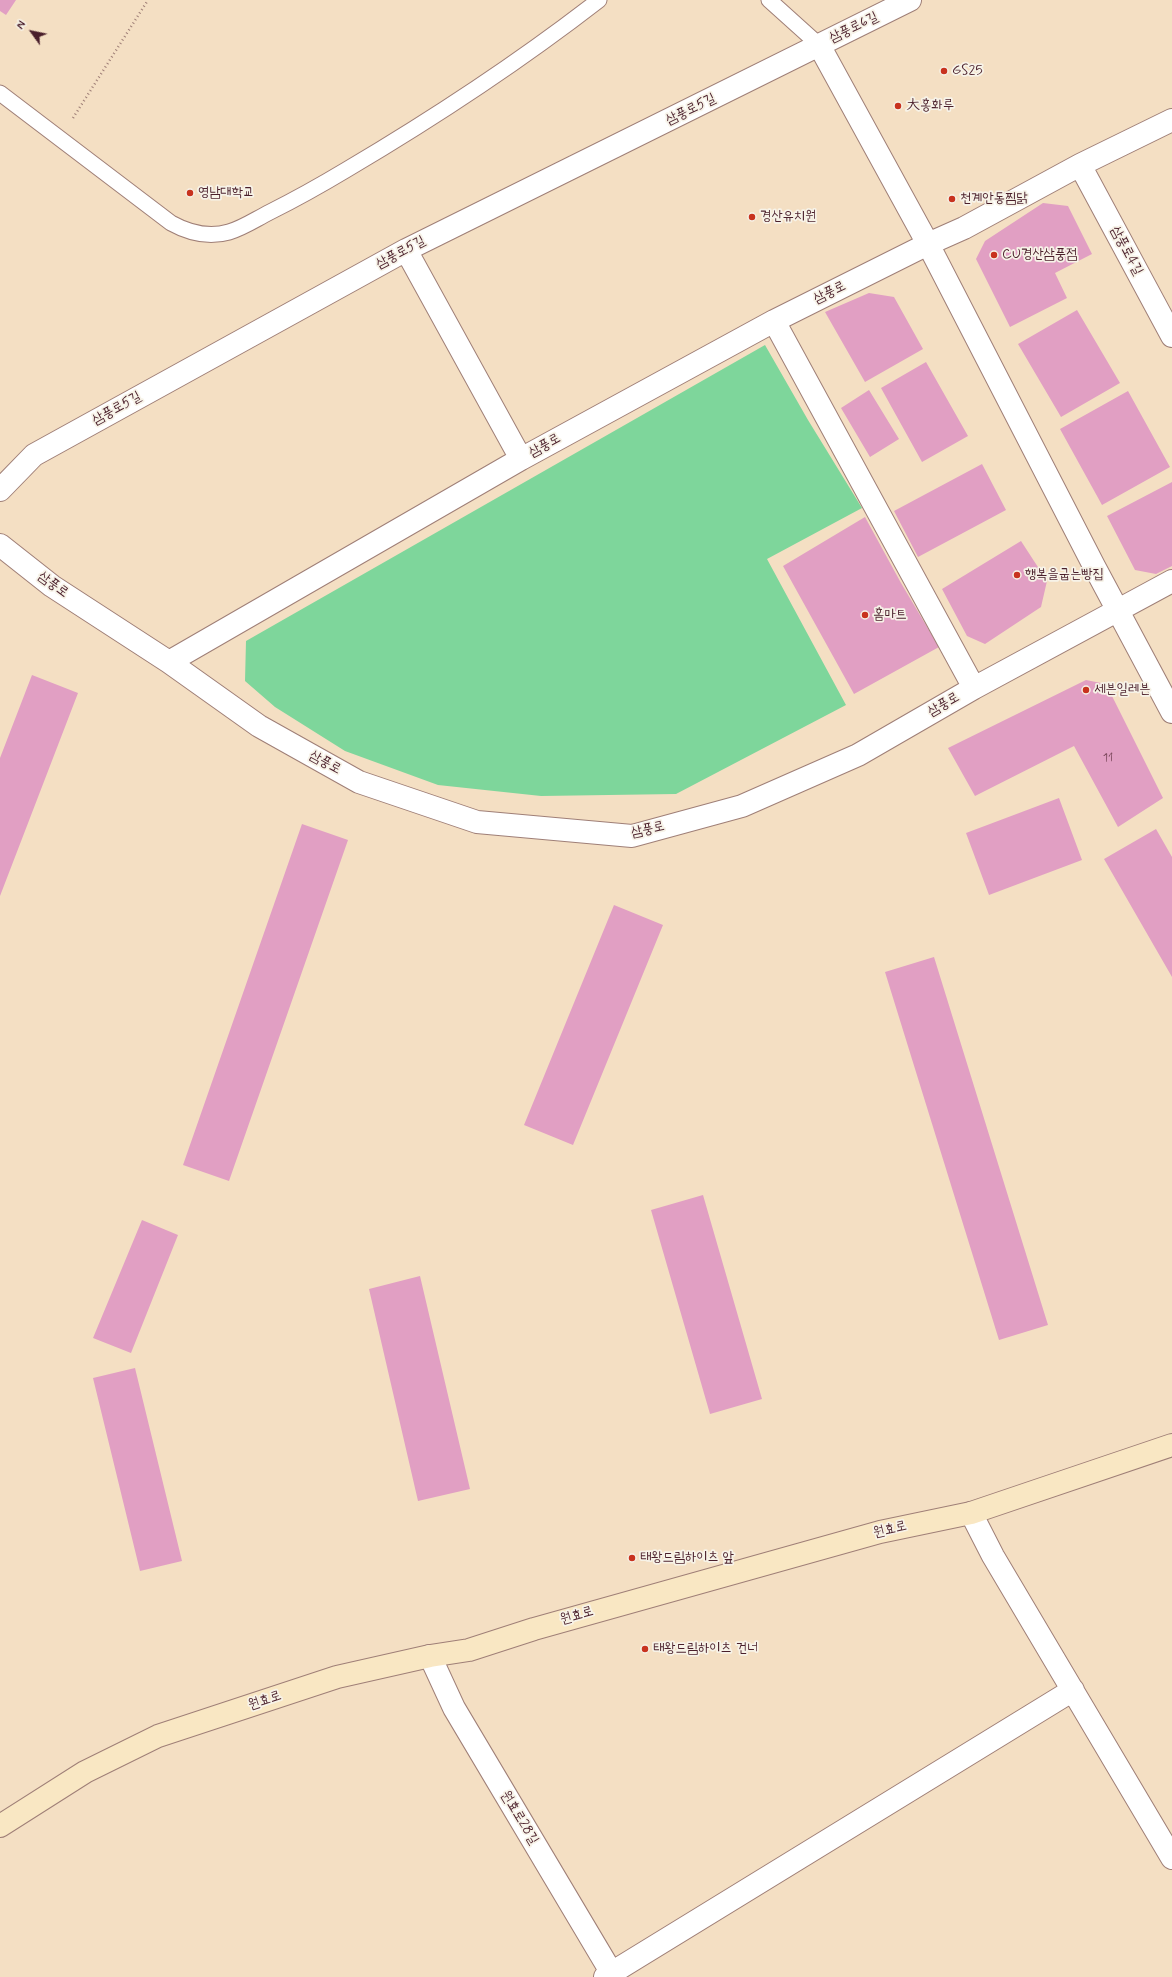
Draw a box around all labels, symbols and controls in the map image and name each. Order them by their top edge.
street label: 삼풍로6길 [827,9,881,47]
north arrow [12,12,52,52]
text: N [14,19,30,32]
place label: GS25 [952,63,983,79]
marker: GS25 [939,66,949,76]
street label: 삼풍로5길 [663,91,719,129]
place label: 大홍화루 [906,98,954,114]
marker: 大홍화루 [893,101,903,111]
place label: 영남대학교 [198,185,254,201]
marker: 영남대학교 [185,188,195,198]
place label: 천계안동찜닭 [960,191,1028,207]
marker: 천계안동찜닭 [947,194,957,204]
place label: 경산유치원 [760,209,816,225]
marker: 경산유치원 [747,212,757,222]
street label: 삼풍로4길 [1106,224,1146,278]
street label: 삼풍로5길 [373,233,429,273]
place label: CU경산삼풍점 [1002,247,1077,263]
marker: CU경산삼풍점 [989,250,999,260]
street label: 삼풍로 [811,278,849,308]
street label: 삼풍로5길 [90,389,144,429]
street label: 삼풍로 [526,430,564,462]
place label: 행복을굽는빵집 [1025,567,1104,583]
street label: 삼풍로 [34,568,72,602]
marker: 행복을굽는빵집 [1012,570,1022,580]
place label: 홈마트 [873,607,907,623]
marker: 홈마트 [860,610,870,620]
place label: 세븐일레븐 [1094,682,1150,698]
marker: 세븐일레븐 [1081,685,1091,695]
street label: 삼풍로 [925,689,963,721]
street label: 삼풍로 [306,747,344,779]
house number: 11 [1103,751,1113,765]
street label: 삼풍로 [630,818,666,842]
street label: 원효로 [872,1518,908,1542]
place label: 태왕드림하이츠 앞 [640,1550,734,1566]
marker: 태왕드림하이츠 앞 [627,1553,637,1563]
street label: 원효로 [558,1603,596,1629]
place label: 태왕드림하이츠 건너 [653,1641,758,1657]
marker: 태왕드림하이츠 건너 [640,1644,650,1654]
street label: 원효로 [246,1688,284,1714]
street label: 원효로28길 [496,1788,542,1848]

